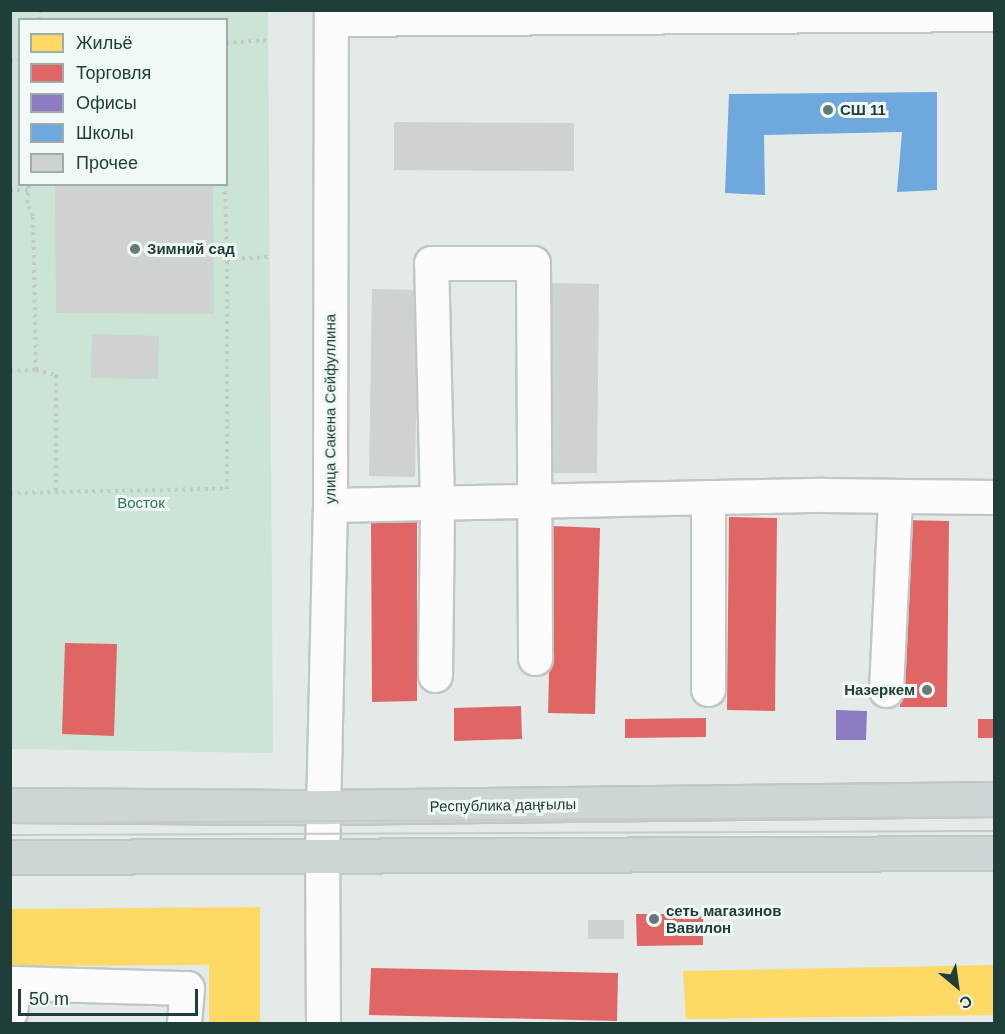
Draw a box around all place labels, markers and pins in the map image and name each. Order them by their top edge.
place label: СШ 11 [840,101,886,119]
marker: СШ 11 [821,103,835,117]
place label: Зимний сад [147,240,235,258]
marker: Зимний сад [128,242,142,256]
place label: Назеркем [844,681,915,699]
marker: Назеркем [920,683,934,697]
place label: сеть магазинов Вавилон [666,901,781,936]
marker: сеть магазинов Вавилон [647,912,661,926]

